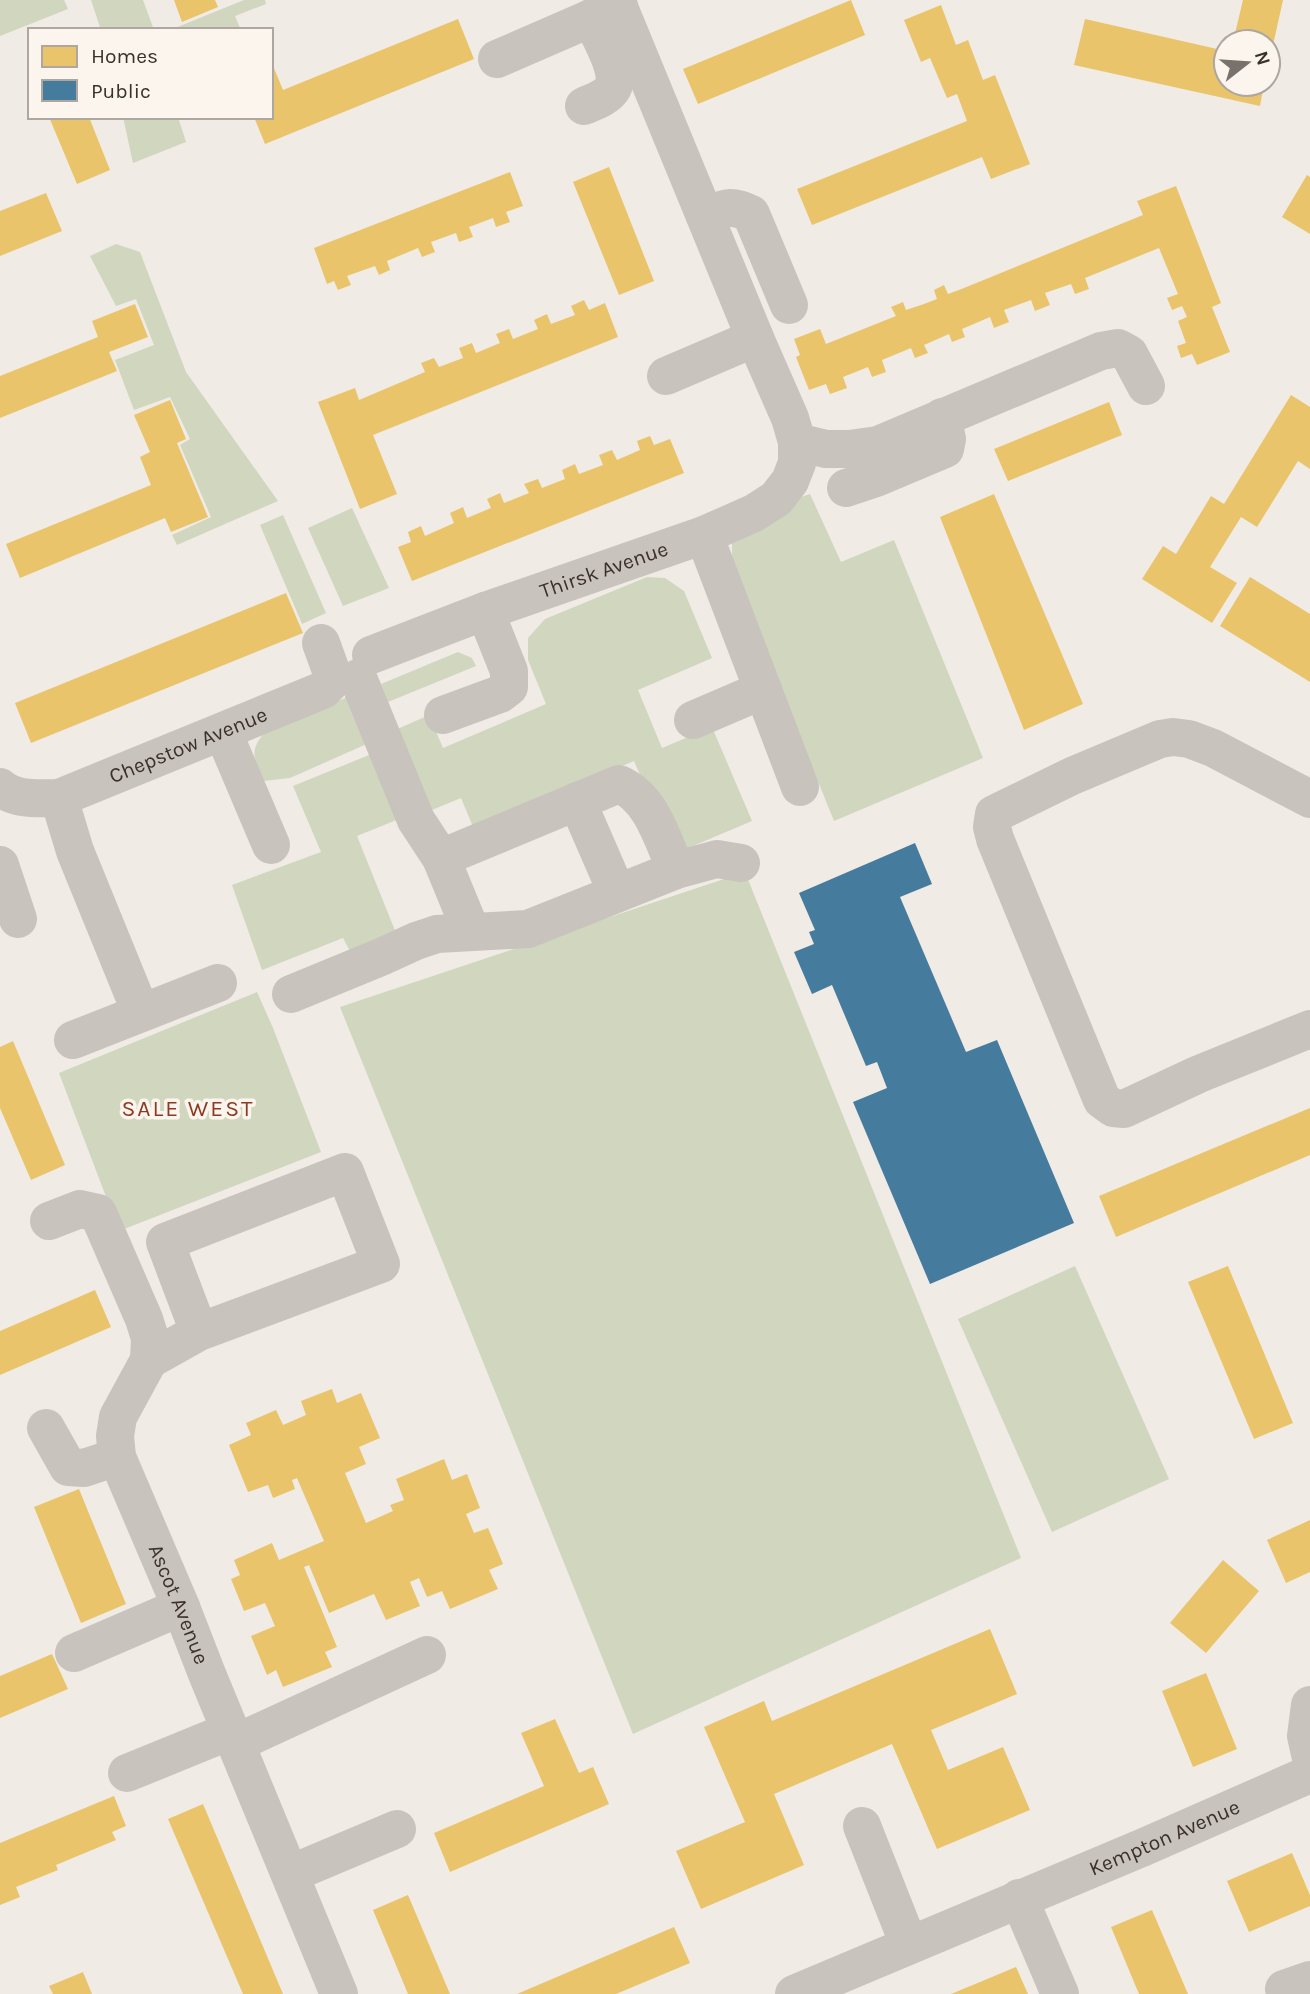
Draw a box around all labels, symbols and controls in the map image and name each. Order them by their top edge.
legend [28,28,273,119]
north arrow [1212,28,1282,98]
text: Homes [91,44,158,68]
text: N [1250,49,1275,68]
text: Public [91,79,151,103]
street label: Thirsk Avenue [537,536,671,603]
street label: Chepstow Avenue [106,702,271,788]
district label: SALE WEST [121,1095,255,1122]
street label: Ascot Avenue [144,1540,214,1668]
street label: Kempton Avenue [1085,1794,1243,1881]

